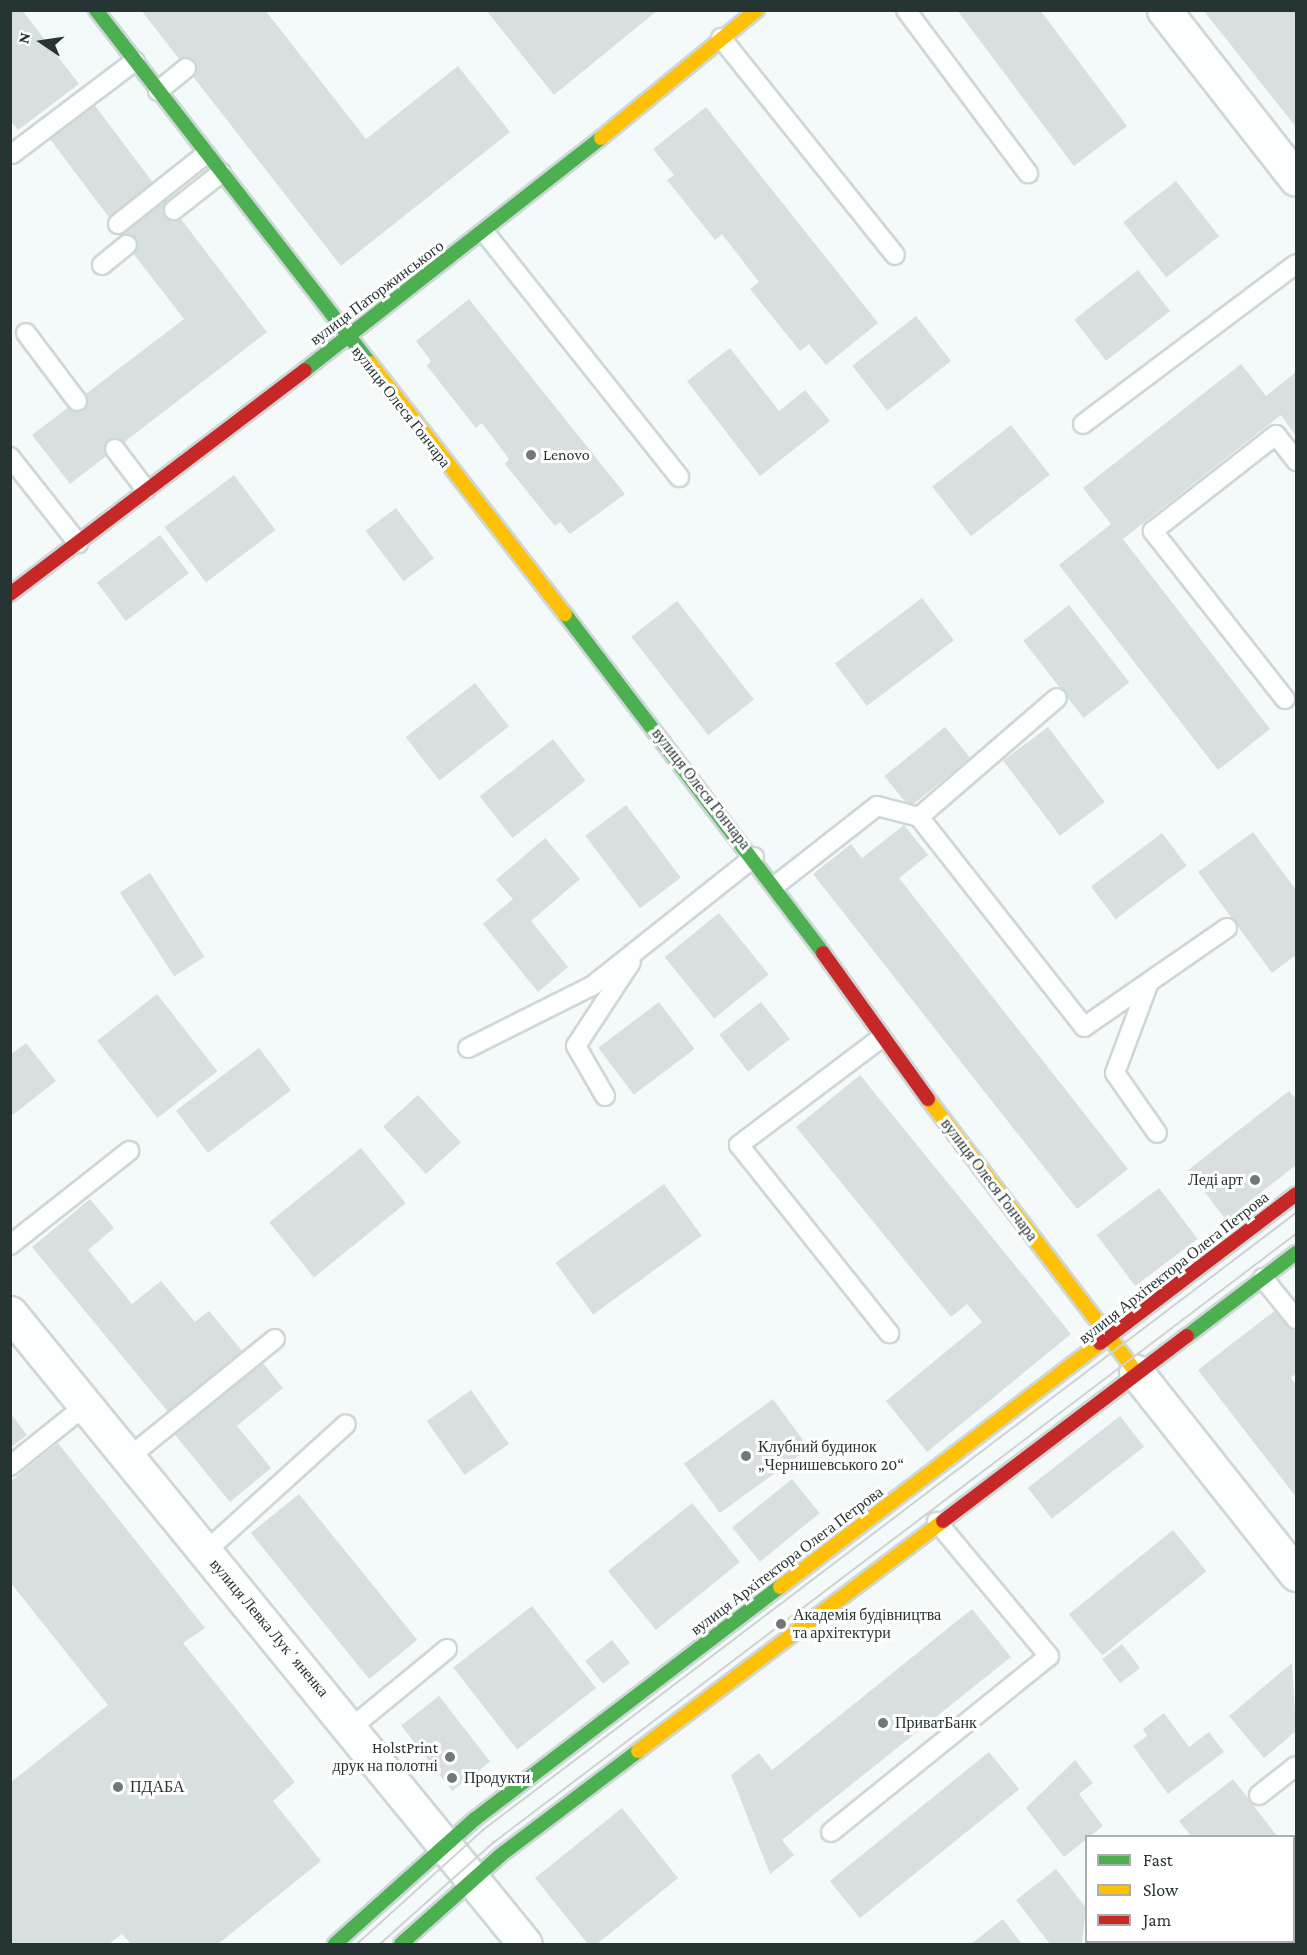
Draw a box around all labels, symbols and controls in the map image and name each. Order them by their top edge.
north arrow [12,12,72,72]
text: N [14,31,33,45]
street label: вулиця Паторжинського [306,236,448,350]
street label: вулиця Олеся Гончара [348,342,454,472]
place label: Lenovo [543,445,590,465]
marker: Lenovo [524,448,538,462]
street label: вулиця Олеся Гончара [648,724,754,854]
street label: вулиця Олеся Гончара [937,1115,1041,1245]
place label: Леді арт [1188,1170,1243,1190]
marker: Леді арт [1248,1173,1262,1187]
street label: вулиця Архітектора Олега Петрова [1075,1188,1273,1348]
place label: Клубний будинок „Чернишевського 20“ [758,1437,904,1475]
marker: Клубний будинок „Чернишевського 20“ [739,1449,753,1463]
street label: вулиця Архітектора Олега Петрова [687,1482,887,1640]
street label: вулиця Левка Лукʼяненка [206,1555,332,1701]
place label: Академія будівництва та архітектури [793,1605,941,1643]
marker: Академія будівництва та архітектури [774,1617,788,1631]
place label: ПриватБанк [895,1713,977,1733]
marker: ПриватБанк [876,1716,890,1730]
place label: HolstPrint друк на полотні [333,1738,438,1776]
marker: HolstPrint друк на полотні [443,1750,457,1764]
place label: Продукти [464,1768,530,1788]
marker: Продукти [445,1771,459,1785]
place label: ПДАБА [130,1777,185,1797]
marker: ПДАБА [111,1780,125,1794]
legend [1085,1835,1295,1943]
text: Fast [1143,1850,1173,1870]
text: Slow [1143,1880,1178,1900]
text: Jam [1143,1910,1171,1930]

